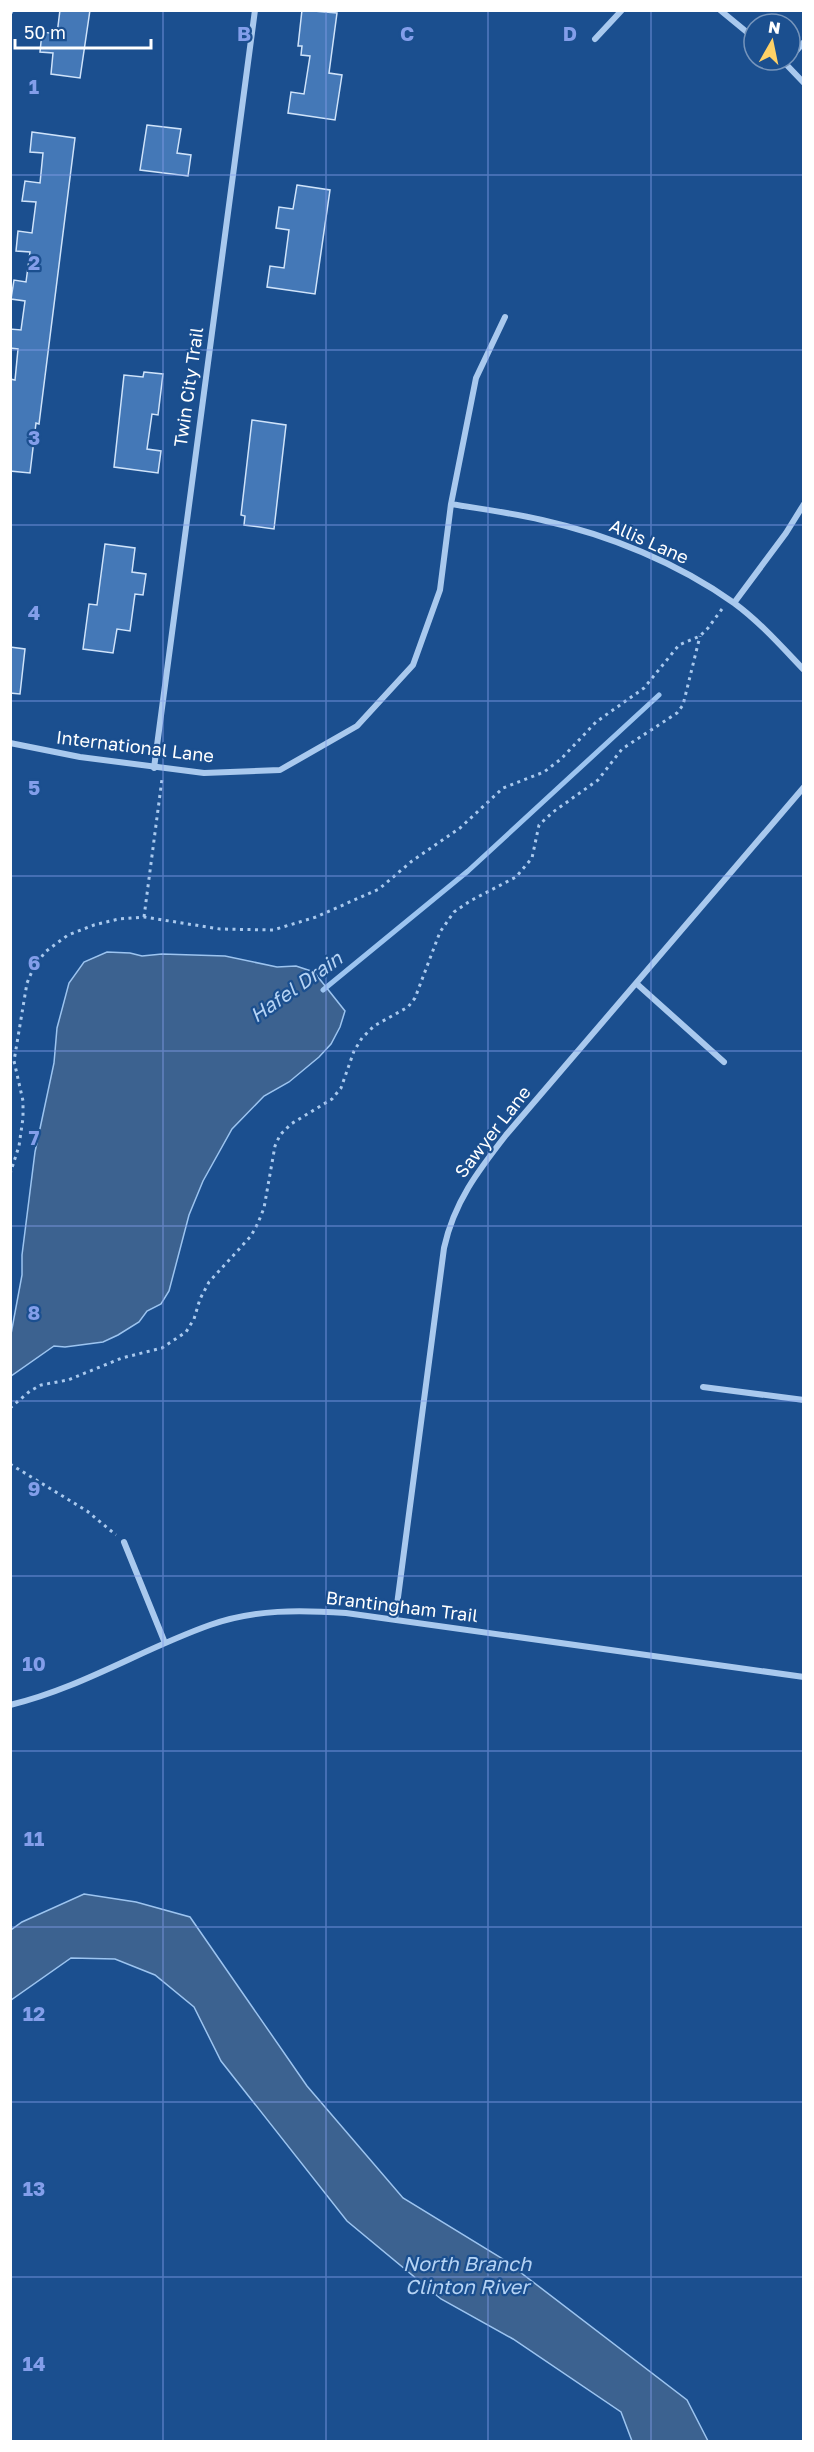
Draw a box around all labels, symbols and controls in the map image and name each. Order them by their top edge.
scale bar [15,12,152,50]
north arrow [742,12,802,72]
text: N [767,16,782,38]
text: 50 m [24,21,66,43]
text: B [237,21,251,45]
text: C [400,21,414,45]
text: D [563,21,577,45]
text: 1 [29,74,39,98]
text: 2 [28,250,40,274]
street label: Twin City Trail [169,325,207,448]
text: 3 [28,425,40,449]
street label: Allis Lane [606,514,692,568]
text: 4 [28,600,40,624]
street label: International Lane [55,725,215,767]
text: 5 [28,775,40,799]
water label: Hafel Drain [245,945,347,1027]
text: 6 [28,950,40,974]
street label: Sawyer Lane [450,1081,535,1182]
text: 7 [29,1125,40,1149]
text: 8 [28,1300,40,1324]
text: 9 [28,1476,40,1500]
street label: Brantingham Trail [325,1586,480,1626]
text: 10 [22,1651,46,1675]
text: 11 [24,1826,44,1850]
text: 12 [23,2001,45,2025]
text: 13 [23,2176,45,2200]
water label: North Branch Clinton River [403,2251,532,2298]
text: 14 [23,2351,45,2375]

